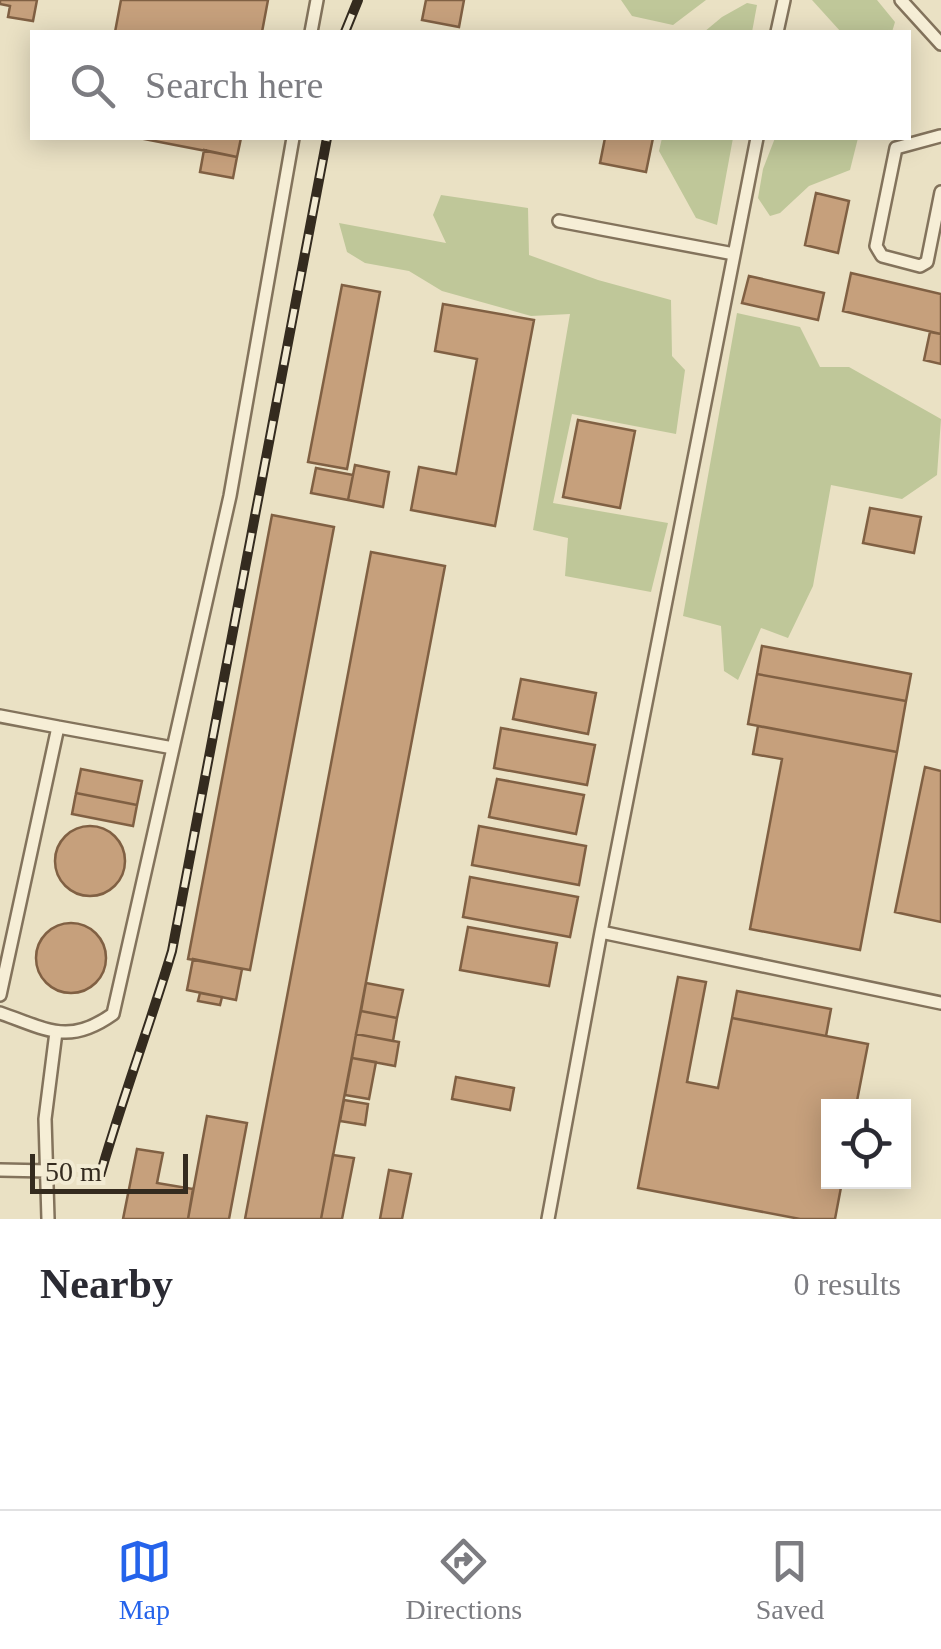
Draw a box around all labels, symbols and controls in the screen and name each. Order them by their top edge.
search box [30,30,911,140]
icon: search [65,58,120,113]
text: Search here [145,64,323,106]
map controls [821,1099,911,1189]
button: locate [821,1099,911,1189]
scale bar [30,1149,188,1194]
text: 50 m [45,1156,102,1187]
text: Nearby [40,1261,173,1307]
text: 0 results [793,1266,901,1302]
tab: Map [117,1534,172,1626]
tab: Directions [405,1534,522,1626]
tab: Saved [756,1534,824,1626]

